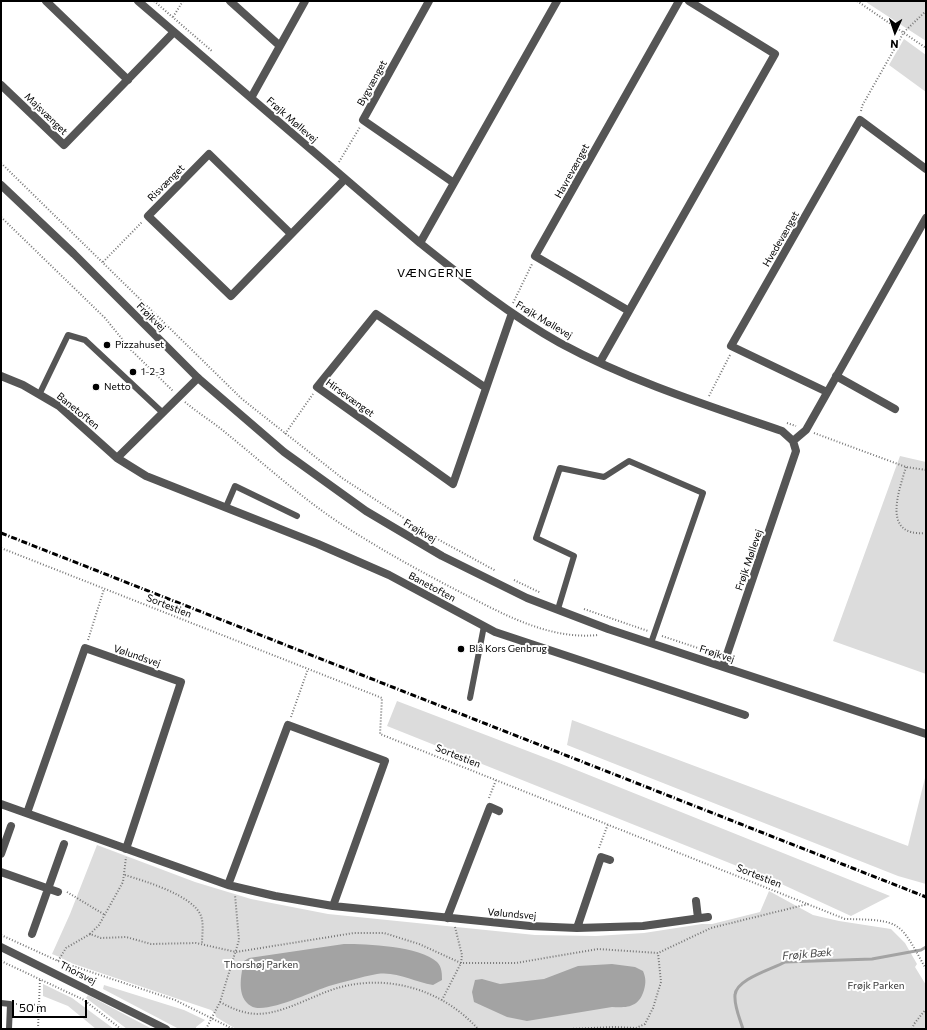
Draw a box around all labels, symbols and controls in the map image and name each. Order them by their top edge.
north arrow [875,12,915,52]
text: N [890,38,899,51]
street label: Bygvænget [355,58,389,108]
street label: Majsvænget [22,90,70,138]
street label: Frøjk Møllevej [264,95,320,145]
street label: Havrevænget [552,142,592,200]
street label: Risvænget [145,162,187,204]
street label: Hvedevænget [760,209,802,269]
district label: VÆNGERNE [397,266,473,280]
street label: Frøjk Møllevej [514,298,574,342]
street label: Frøjkvej [134,300,168,334]
place label: Pizzahuset [115,339,164,351]
marker: Pizzahuset [102,340,112,350]
place label: 1-2-3 [141,366,165,378]
marker: 1-2-3 [128,367,138,377]
street label: Hirsevænget [323,376,377,420]
place label: Netto [104,381,131,393]
marker: Netto [91,382,101,392]
street label: Banetoften [54,390,102,432]
street label: Frøjkvej [401,517,439,545]
street label: Frøjk Møllevej [733,528,765,592]
street label: Banetoften [406,570,458,604]
street label: Sortestien [145,592,193,620]
street label: Vølundsvej [112,642,162,670]
place label: Blå Kors Genbrug [469,643,547,655]
street label: Frøjkvej [698,643,736,665]
marker: Blå Kors Genbrug [456,644,466,654]
street label: Sortestien [434,742,482,770]
street label: Sortestien [735,862,783,890]
street label: Vølundsvej [487,906,537,922]
water label: Frøjk Bæk [782,945,832,963]
street label: Thorsvej [58,959,98,987]
park label: Thorshøj Parken [224,959,298,971]
park label: Frøjk Parken [848,980,904,992]
scale bar [14,992,89,1018]
text: 50 m [19,1000,47,1014]

